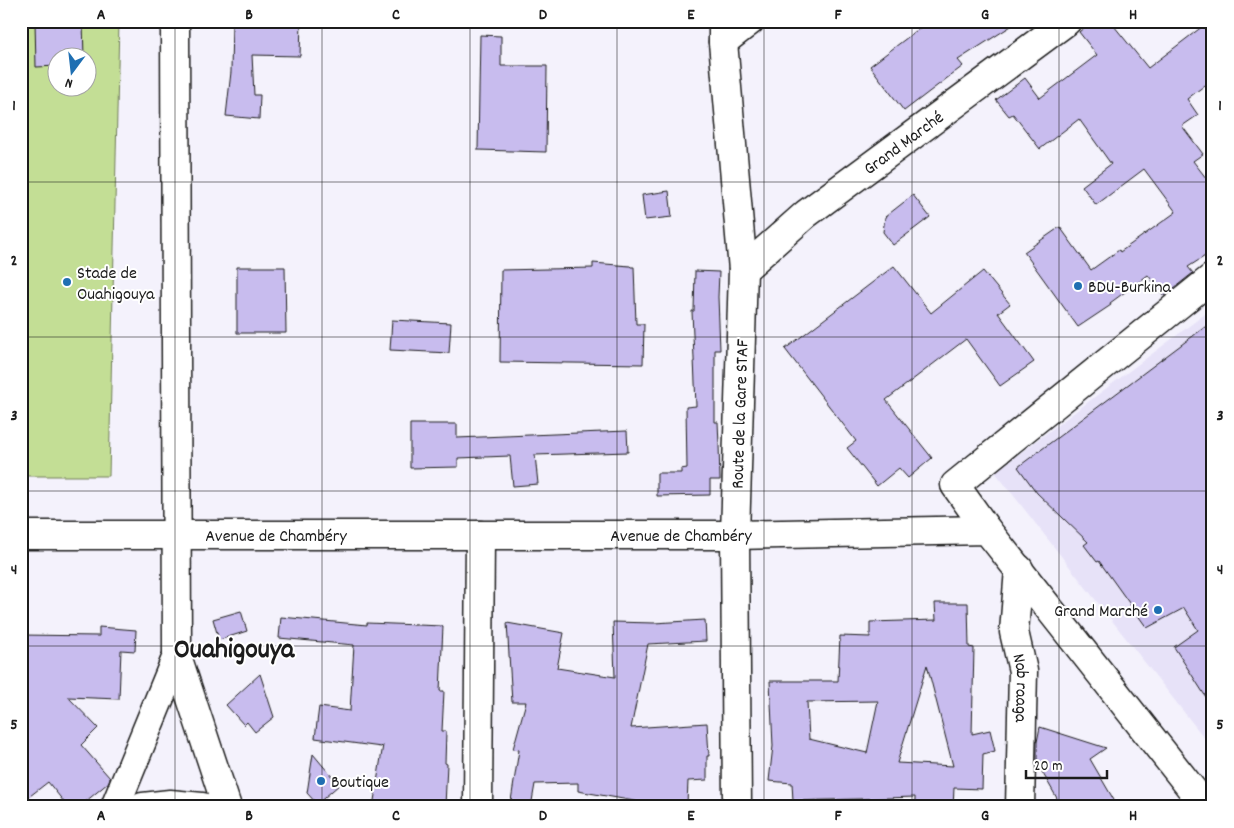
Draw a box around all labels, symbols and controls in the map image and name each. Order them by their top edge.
text: A [97,4,106,27]
text: B [245,4,253,27]
text: C [392,4,400,27]
text: D [539,4,548,27]
text: E [687,4,695,27]
text: F [834,4,842,27]
text: G [981,4,989,27]
text: H [1129,4,1137,27]
north arrow [48,48,98,98]
text: N [63,72,75,93]
text: 1 [12,95,16,118]
text: 1 [1218,95,1222,118]
street label: Grand Marché [859,106,950,182]
text: 2 [11,250,18,273]
text: 2 [1217,250,1224,273]
place label: Stade de Ouahigouya [77,262,155,308]
marker: Stade de Ouahigouya [61,276,73,288]
place label: BDU-Burkina [1088,276,1172,301]
marker: BDU-Burkina [1072,280,1084,292]
street label: Route de la Gare STAF [726,339,757,489]
text: 3 [10,405,18,428]
text: 3 [1216,405,1224,428]
street label: Avenue de Chambéry [205,525,347,550]
street label: Avenue de Chambéry [610,525,753,550]
text: 4 [11,559,17,582]
text: 4 [1217,559,1223,582]
place label: Grand Marché [1054,600,1148,625]
marker: Grand Marché [1152,604,1164,616]
district label: Ouahigouya [174,632,295,672]
street label: Nab raaga [1004,651,1033,723]
text: 5 [10,714,18,737]
text: 5 [1216,714,1224,737]
scale bar [1026,748,1108,780]
text: 20 m [1034,756,1062,778]
place label: Boutique [331,771,389,796]
marker: Boutique [315,775,327,787]
text: A [97,805,106,828]
text: B [245,805,253,828]
text: C [392,805,400,828]
text: D [539,805,548,828]
text: E [687,805,695,828]
text: F [834,805,842,828]
text: G [981,805,989,828]
text: H [1129,805,1137,828]

